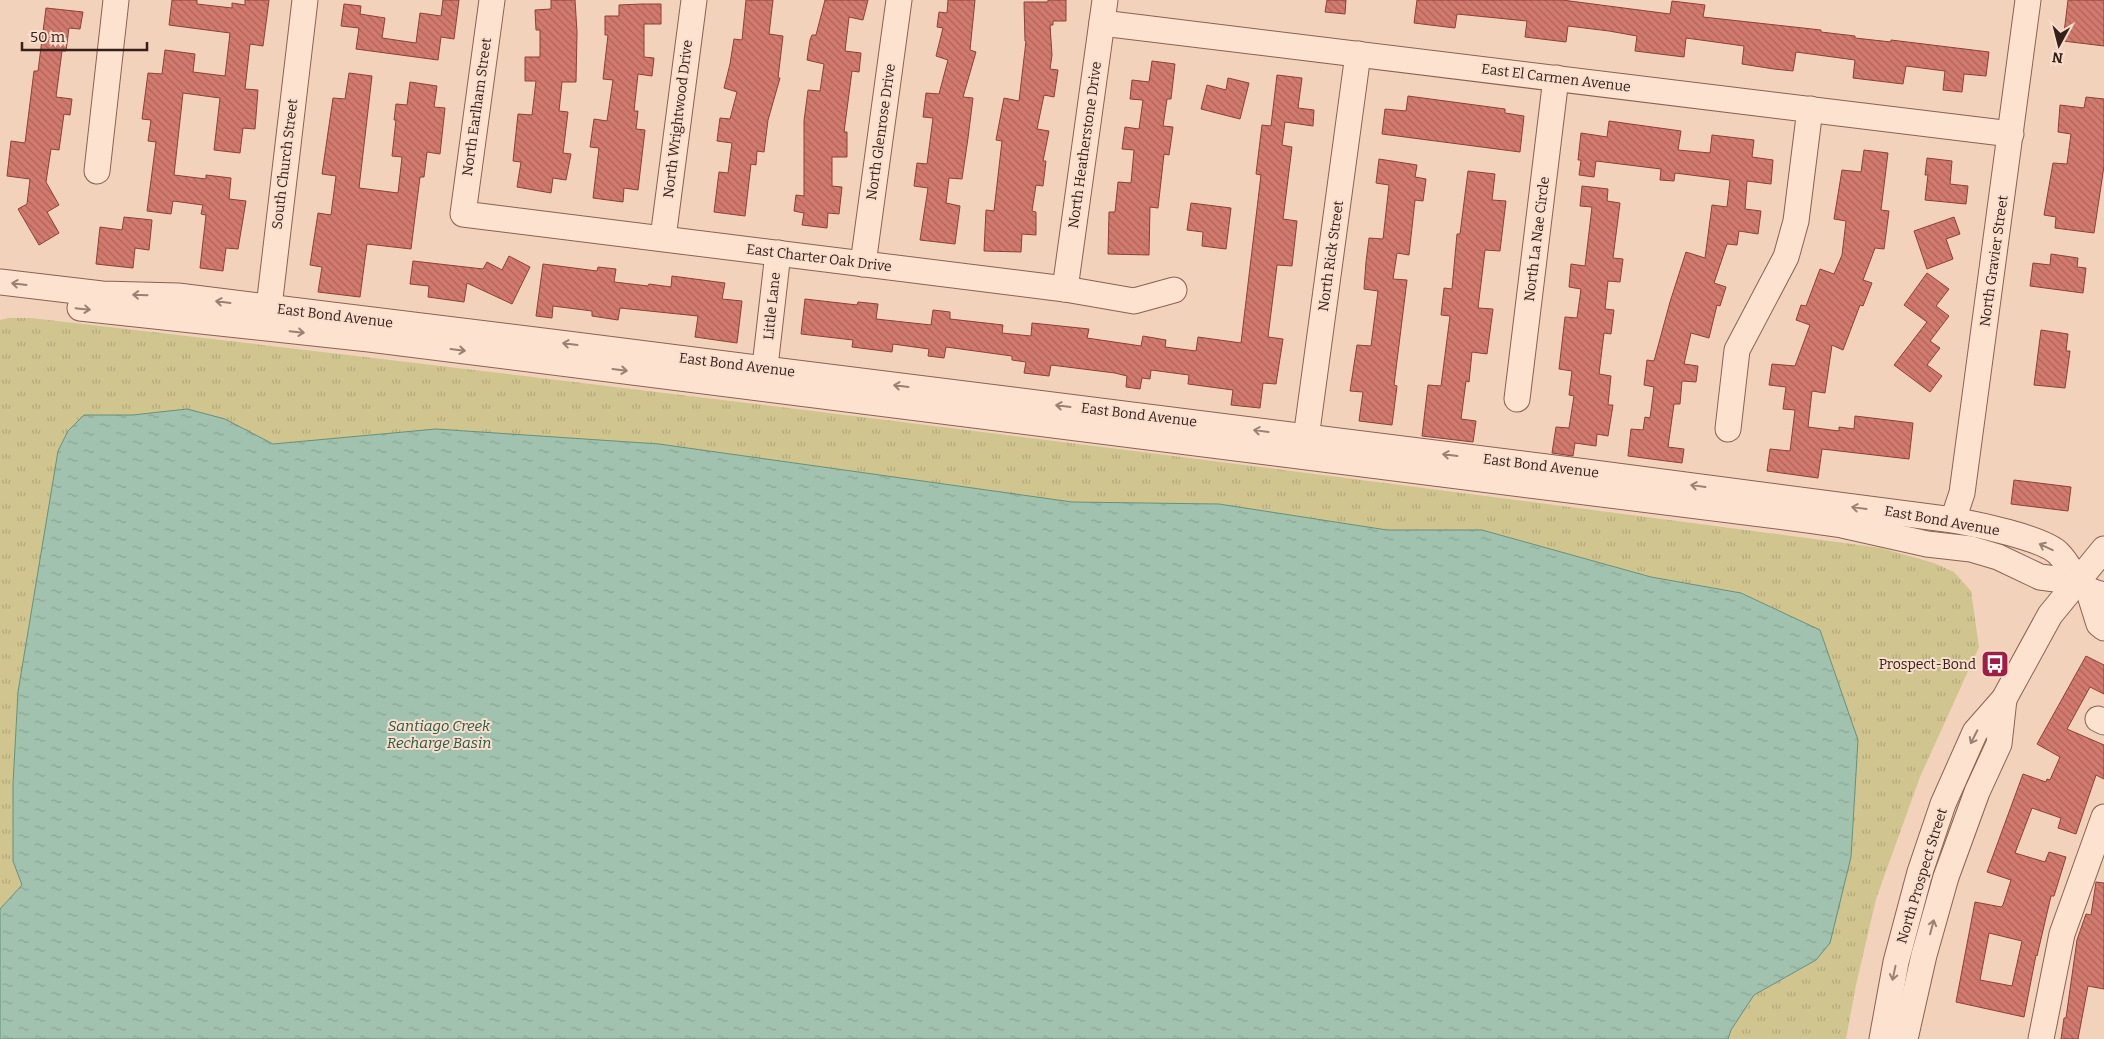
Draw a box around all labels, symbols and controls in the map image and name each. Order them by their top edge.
scale bar [22,20,148,52]
north arrow [2034,20,2084,70]
text: 50 m [30,28,66,46]
street label: North Earlham Street [459,37,495,177]
street label: North Wrightwood Drive [660,39,696,199]
text: N [2051,48,2064,67]
street label: North Heatherstone Drive [1065,60,1105,230]
street label: East El Carmen Avenue [1480,60,1632,96]
street label: North Glenrose Drive [863,63,899,201]
street label: South Church Street [269,98,301,230]
street label: North La Nae Circle [1521,176,1553,302]
street label: North Gravier Street [1976,194,2012,328]
street label: North Rick Street [1315,199,1347,313]
street label: East Charter Oak Drive [745,241,893,275]
street label: Little Lane [760,271,784,341]
one-way arrow [11,279,27,289]
one-way arrow [132,291,148,300]
one-way arrow [216,297,232,307]
street label: East Bond Avenue [276,300,394,332]
one-way arrow [75,304,91,314]
one-way arrow [289,327,305,337]
one-way arrow [562,339,578,349]
one-way arrow [450,345,466,355]
street label: East Bond Avenue [678,349,796,381]
one-way arrow [611,365,627,375]
one-way arrow [894,381,910,391]
street label: East Bond Avenue [1080,399,1198,431]
one-way arrow [1055,401,1071,411]
one-way arrow [1253,426,1269,436]
one-way arrow [1443,450,1459,460]
street label: East Bond Avenue [1482,450,1600,482]
one-way arrow [1691,481,1707,491]
street label: East Bond Avenue [1883,502,2001,540]
one-way arrow [1852,503,1868,513]
one-way arrow [2039,541,2054,551]
bus stop icon: Prospect-Bond [1980,649,2010,679]
place label: Prospect-Bond [1879,656,1976,673]
water label: Santiago Creek Recharge Basin [387,717,491,752]
one-way arrow [1968,729,1978,744]
street label: North Prospect Street [1893,806,1951,946]
one-way arrow [1927,919,1937,935]
one-way arrow [1889,965,1898,981]

